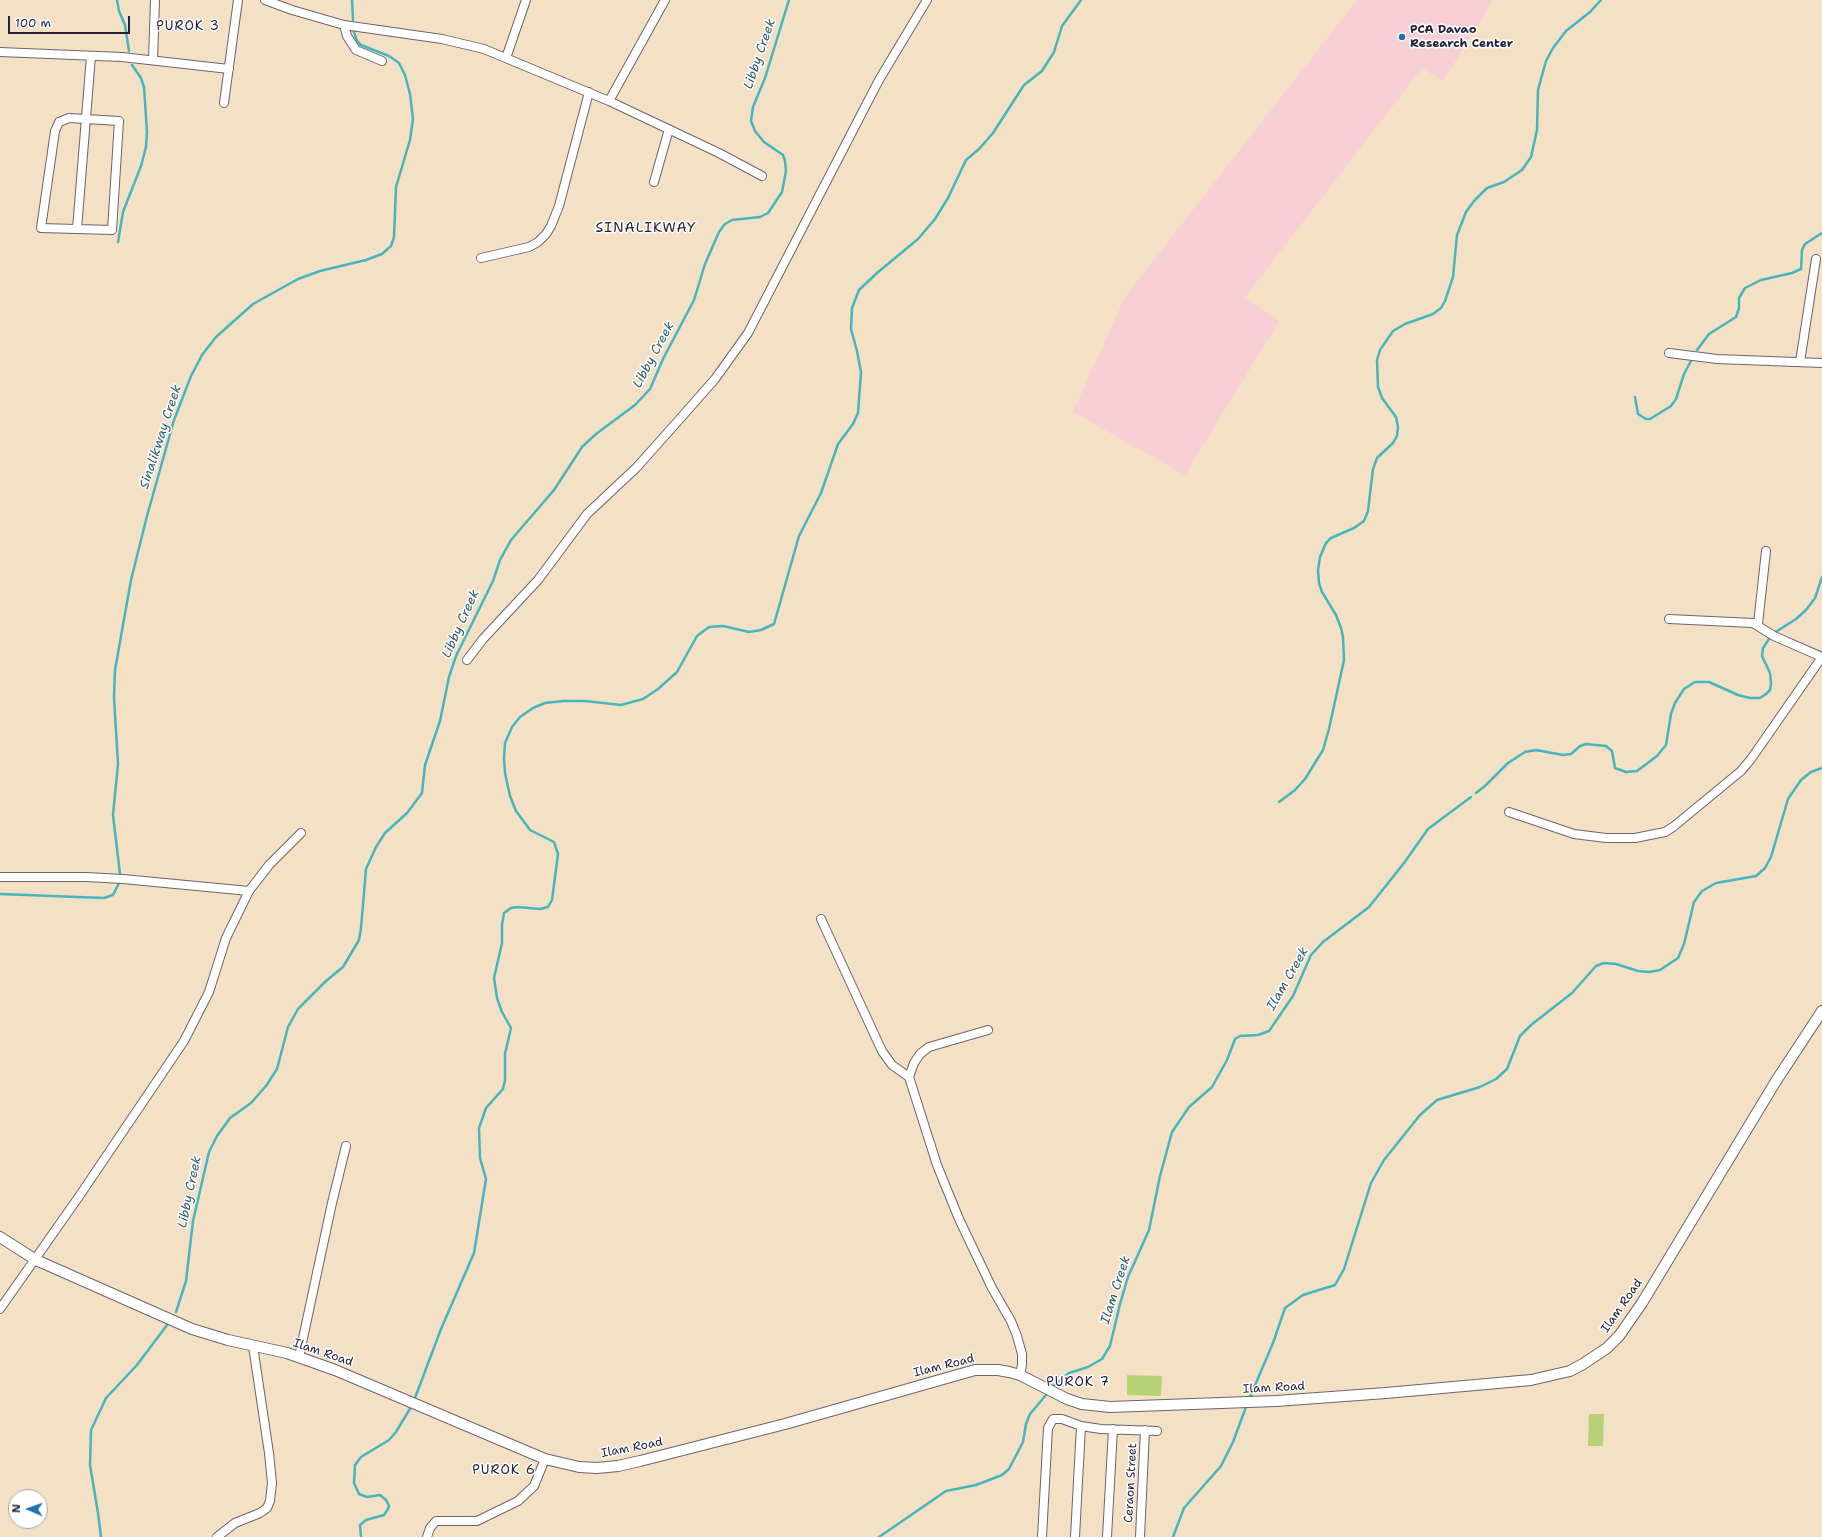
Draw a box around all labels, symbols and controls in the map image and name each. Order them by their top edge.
scale bar [10,8,132,34]
text: 100 m [15,15,51,31]
water label: Libby Creek [741,17,779,91]
district label: PUROK 3 [156,19,220,35]
place label: PCA Davao Research Center [1410,23,1513,51]
marker: PCA Davao Research Center [1397,32,1407,42]
district label: SINALIKWAY [596,220,696,236]
water label: Libby Creek [630,319,678,391]
water label: Sinalikway Creek [137,383,185,491]
water label: Libby Creek [439,587,483,661]
water label: Ilam Creek [1264,945,1312,1013]
water label: Libby Creek [175,1155,205,1229]
water label: Ilam Creek [1098,1254,1134,1326]
street label: Ilam Road [1598,1276,1646,1336]
street label: Ilam Road [291,1336,355,1370]
street label: Ilam Road [912,1351,976,1381]
district label: PUROK 7 [1046,1375,1110,1391]
street label: Ilam Road [1243,1379,1305,1397]
street label: Ilam Road [600,1435,664,1461]
street label: Ceraon Street [1122,1443,1140,1523]
district label: PUROK 6 [472,1463,536,1479]
north arrow [8,1489,48,1529]
text: N [9,1504,24,1513]

